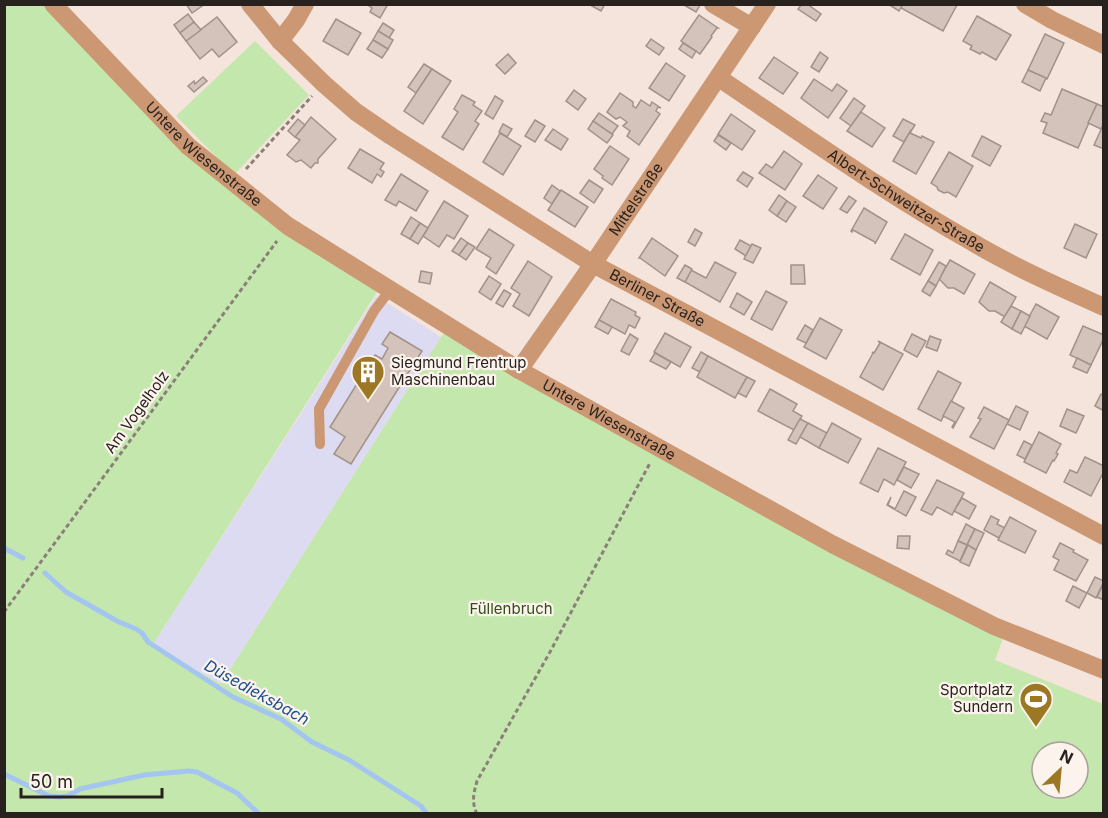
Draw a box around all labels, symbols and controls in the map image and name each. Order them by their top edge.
street label: Untere Wiesenstraße [142,97,266,210]
street label: Albert-Schweitzer-Straße [824,145,988,256]
street label: Mittelstraße [605,159,667,239]
street label: Berliner Straße [606,264,709,331]
place label: Siegmund Frentrup Maschinenbau [391,353,527,389]
building icon: Siegmund Frentrup Maschinenbau [350,354,386,401]
street label: Am Vogelholz [100,367,173,457]
street label: Untere Wiesenstraße [539,375,679,464]
park label: Füllenbruch [469,599,553,618]
water label: Düsedieksbach [201,655,313,729]
place label: Sportplatz Sundern [940,680,1013,716]
sports icon: Sportplatz Sundern [1018,681,1054,728]
north arrow [1030,740,1090,800]
text: N [1057,745,1076,768]
scale bar [21,761,162,799]
text: 50 m [30,771,73,792]

